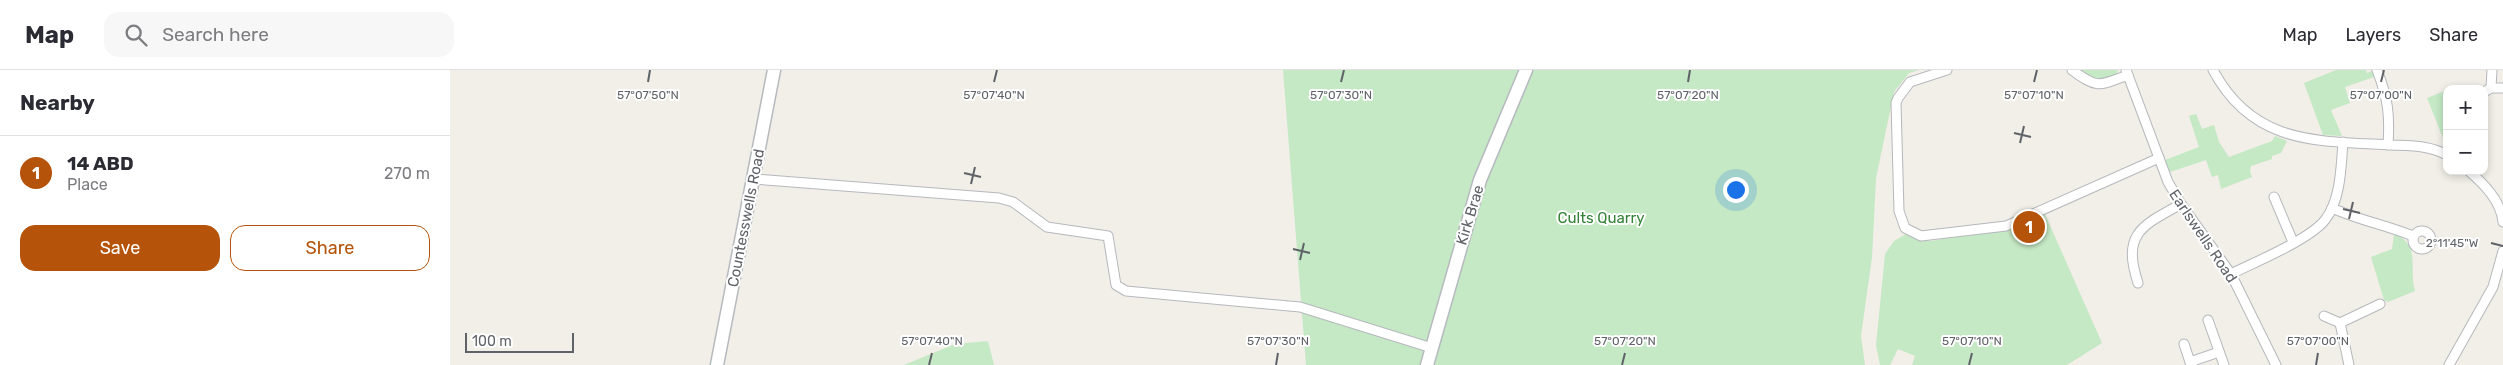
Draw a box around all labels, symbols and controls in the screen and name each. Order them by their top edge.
search box [104,12,454,57]
text: Map [25,21,74,49]
icon: search [122,21,150,49]
text: Search here [162,23,269,46]
text: Map [2283,24,2318,46]
text: Layers [2346,24,2401,46]
text: Share [2429,24,2478,46]
map controls [2443,85,2488,175]
button: + [2443,85,2488,130]
text: 57°07'50"N [617,88,679,102]
text: 57°07'40"N [963,88,1025,102]
text: 57°07'30"N [1310,88,1372,102]
text: 57°07'20"N [1657,88,1719,102]
text: 57°07'10"N [2004,88,2064,102]
text: 57°07'00"N [2350,88,2412,102]
text: Nearby [20,90,95,115]
button: − [2443,130,2488,175]
street label: Countesswells Road [724,147,768,289]
text: 14 ABD [67,152,134,175]
text: 1 [32,164,40,183]
text: 270 m [384,164,430,183]
text: Place [67,175,108,194]
your location [1723,177,1749,203]
street label: Kirk Brae [1452,183,1488,247]
street label: Earlswells Road [2165,186,2241,286]
pin: 1 [2013,208,2045,246]
park label: Cults Quarry [1557,209,1645,227]
button: Save [20,225,220,271]
button: Share [230,225,430,271]
text: 2°11'45"W [2426,236,2479,250]
scale bar [465,330,574,353]
text: 100 m [472,333,512,350]
text: 57°07'40"N [901,334,963,348]
text: 57°07'30"N [1247,334,1309,348]
text: 57°07'20"N [1594,334,1656,348]
text: 57°07'10"N [1942,334,2002,348]
text: 57°07'00"N [2287,334,2349,348]

